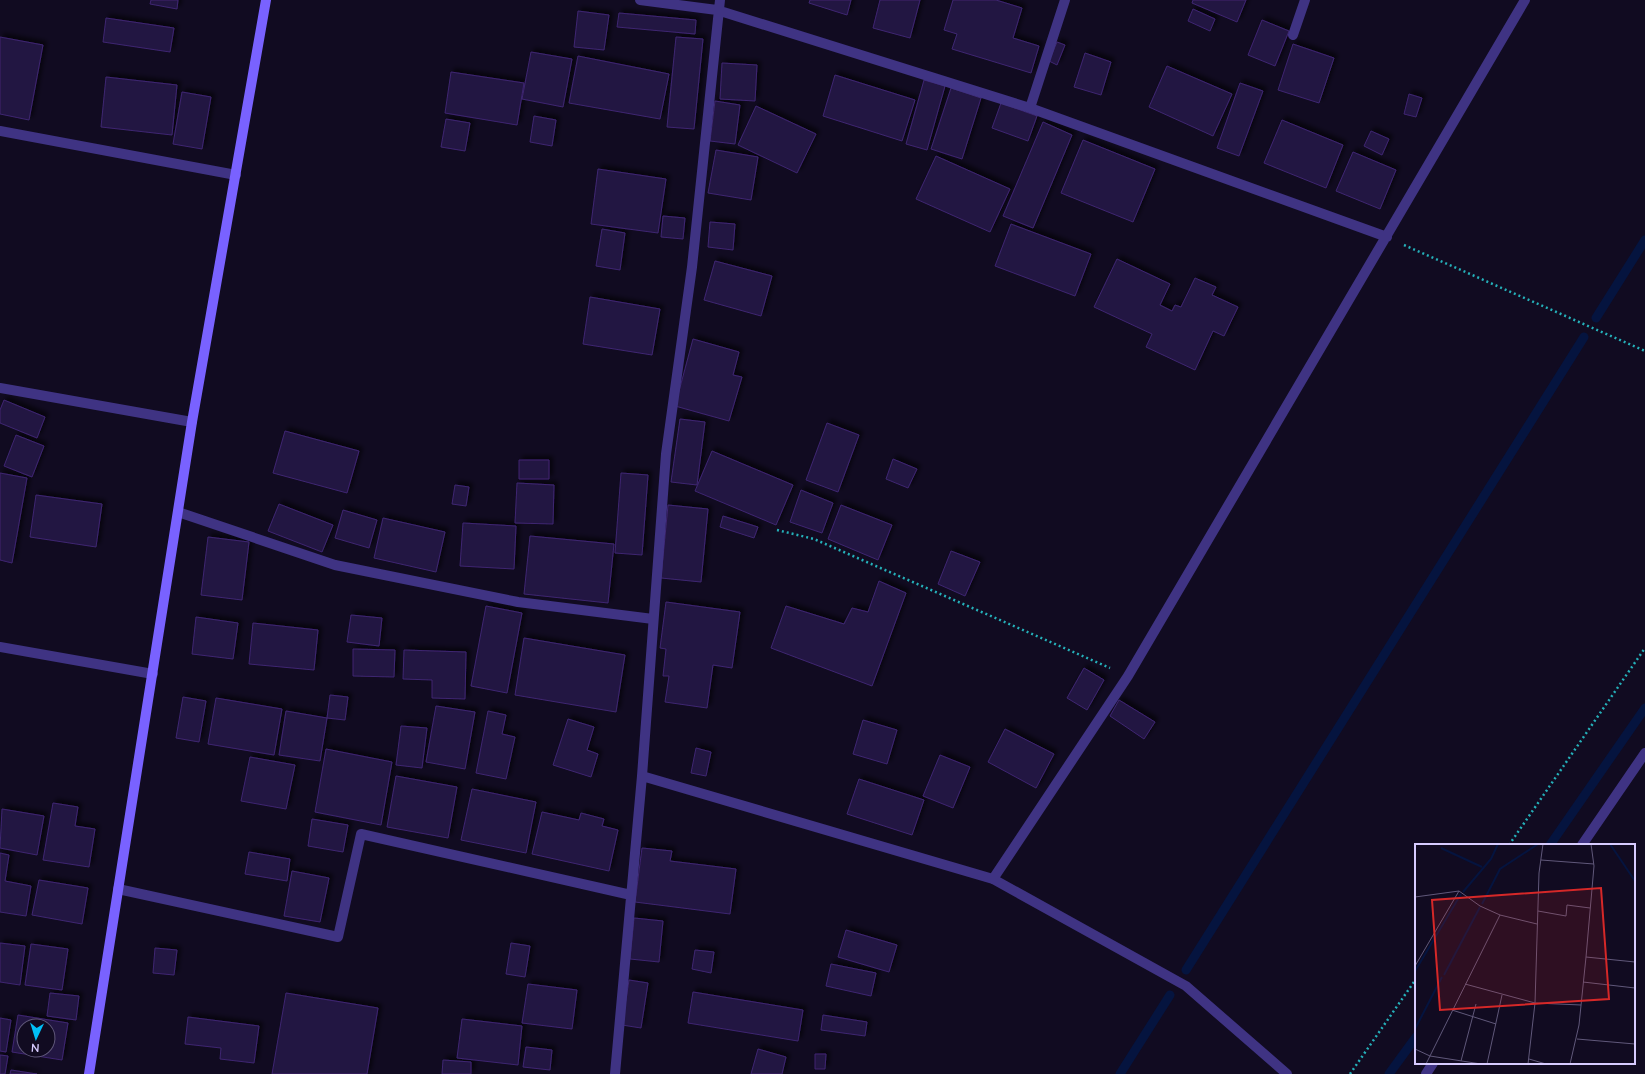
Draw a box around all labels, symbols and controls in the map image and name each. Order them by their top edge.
inset map [1415,844,1635,1064]
north arrow [16,1018,56,1058]
text: N [31,1042,40,1055]

